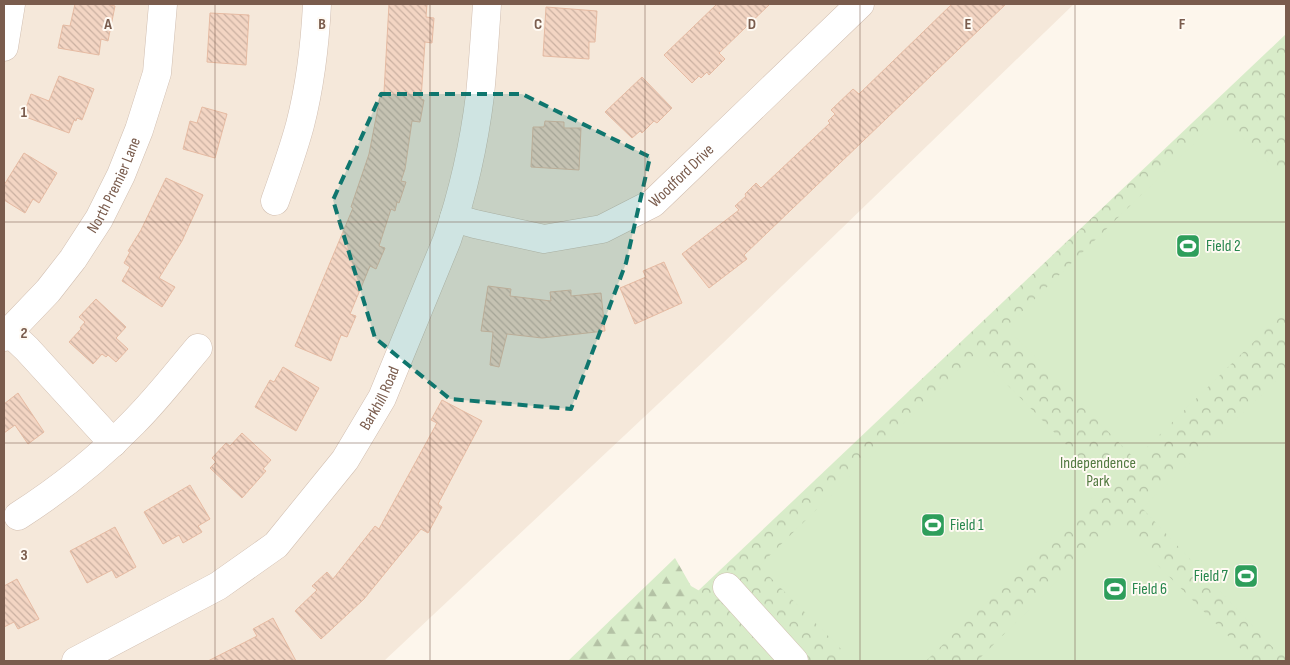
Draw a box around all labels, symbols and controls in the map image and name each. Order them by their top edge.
text: A [103,15,112,34]
text: B [318,15,326,34]
text: C [534,15,542,34]
text: D [748,15,756,34]
text: E [965,15,972,34]
text: F [1179,15,1186,34]
text: 1 [21,103,28,122]
street label: North Premier Lane [83,135,145,237]
street label: Woodford Drive [645,140,718,211]
sports icon: Field 2 [1175,233,1201,259]
place label: Field 2 [1206,237,1241,256]
text: 2 [20,324,28,343]
street label: Barkhill Road [355,364,403,434]
park label: Independence Park [1060,454,1136,491]
sports icon: Field 1 [920,512,946,538]
place label: Field 1 [950,516,984,535]
text: 3 [20,546,28,565]
sports icon: Field 7 [1233,563,1259,589]
place label: Field 7 [1194,567,1229,586]
sports icon: Field 6 [1102,576,1128,602]
place label: Field 6 [1132,580,1167,599]

